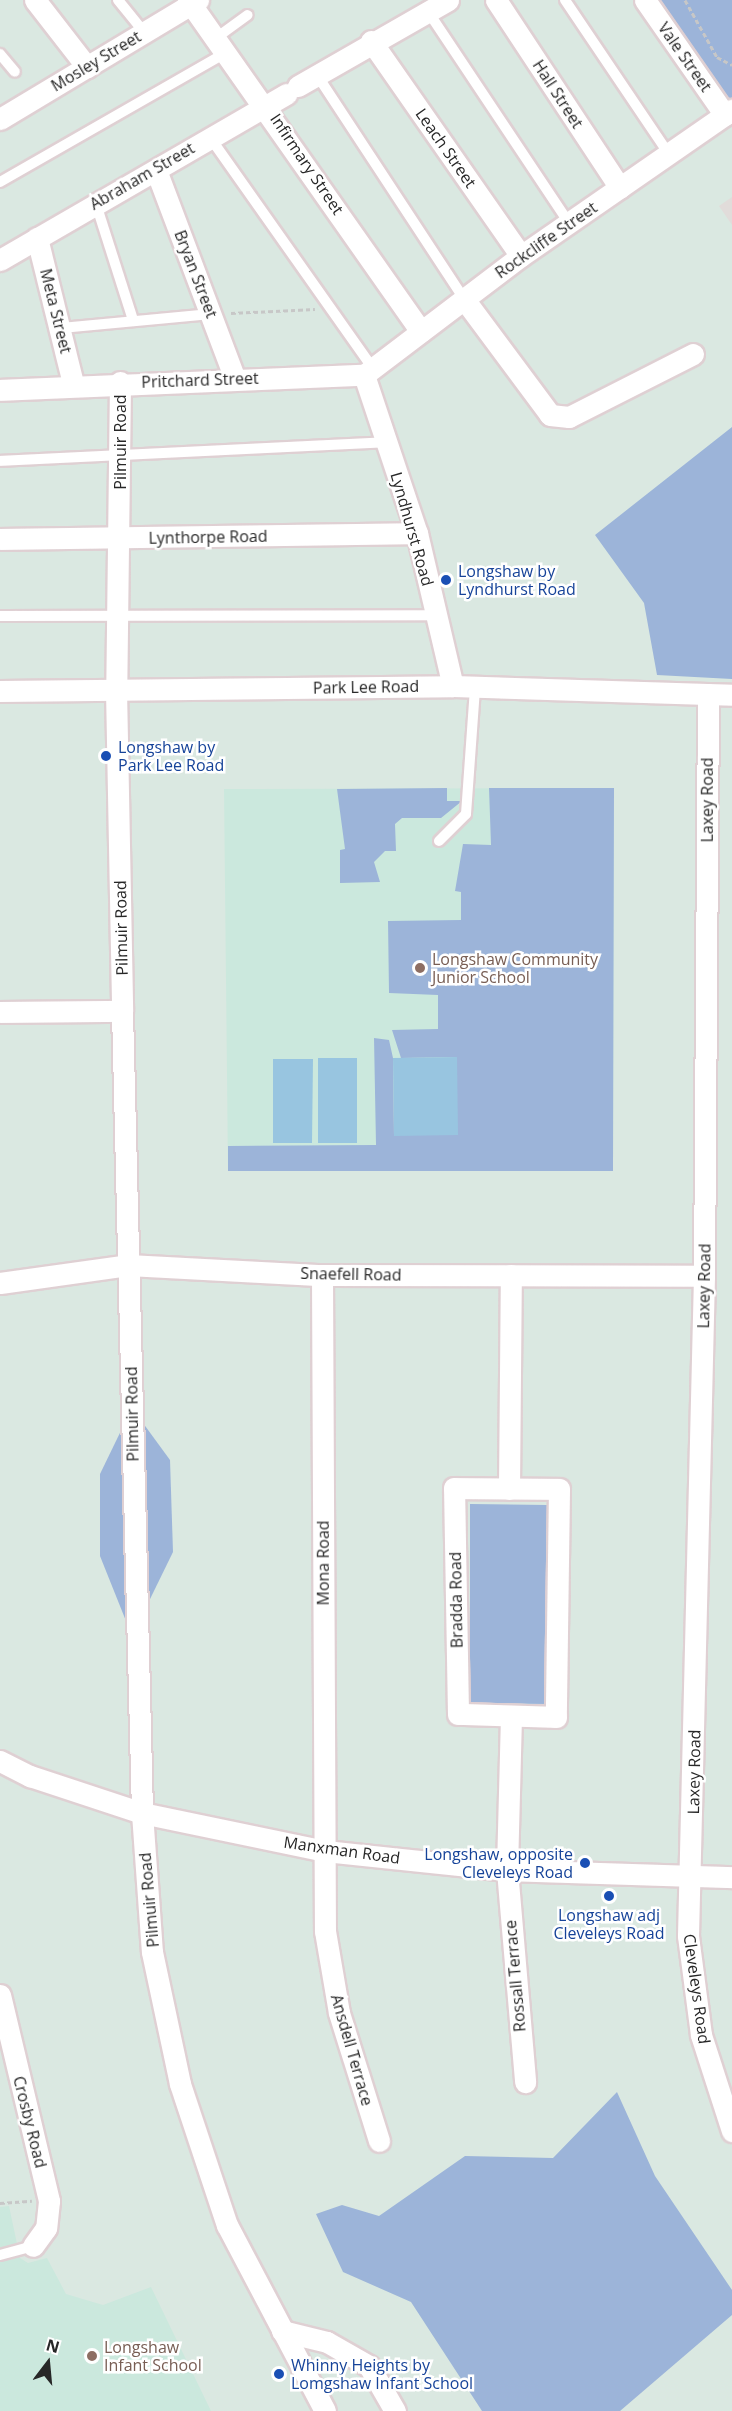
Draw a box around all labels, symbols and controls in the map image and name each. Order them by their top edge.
street label: Vale Street [654,19,716,95]
street label: Mosley Street [48,27,144,95]
street label: Hall Street [529,56,587,132]
street label: Leach Street [412,105,480,191]
street label: Infirmary Street [266,110,348,218]
street label: Abraham Street [86,138,198,214]
street label: Rockcliffe Street [491,198,601,282]
street label: Bryan Street [170,227,222,321]
street label: Meta Street [36,267,76,355]
street label: Pritchard Street [141,368,259,392]
street label: Pilmuir Road [110,394,130,490]
street label: Lyndhurst Road [387,470,437,588]
street label: Lynthorpe Road [148,526,268,548]
place label: Longshaw by Lyndhurst Road [458,561,576,599]
marker: Longshaw by Lyndhurst Road [439,573,453,587]
street label: Park Lee Road [313,676,419,698]
place label: Longshaw by Park Lee Road [118,737,224,775]
marker: Longshaw by Park Lee Road [99,749,113,763]
street label: Laxey Road [697,758,717,842]
street label: Pilmuir Road [111,880,131,976]
place label: Longshaw Community Junior School [432,949,598,987]
marker: Longshaw Community Junior School [413,961,427,975]
street label: Laxey Road [694,1243,714,1329]
street label: Snaefell Road [300,1264,402,1284]
street label: Pilmuir Road [122,1366,142,1462]
street label: Mona Road [313,1520,333,1606]
street label: Bradda Road [446,1552,466,1648]
street label: Laxey Road [684,1729,704,1815]
street label: Manxman Road [283,1832,401,1868]
place label: Longshaw, opposite Cleveleys Road [424,1844,573,1882]
street label: Pilmuir Road [135,1852,163,1948]
marker: Longshaw, opposite Cleveleys Road [578,1856,592,1870]
marker: Longshaw adj Cleveleys Road [602,1889,616,1903]
place label: Longshaw adj Cleveleys Road [553,1905,665,1943]
street label: Rossall Terrace [501,1919,529,2033]
street label: Cleveleys Road [680,1933,714,2045]
street label: Ansdell Terrace [327,1992,377,2108]
street label: Crosby Road [9,2074,51,2170]
north arrow [18,2333,78,2393]
text: N [44,2333,62,2358]
place label: Longshaw Infant School [104,2337,202,2375]
marker: Longshaw Infant School [85,2349,99,2363]
place label: Whinny Heights by Lomgshaw Infant School [291,2355,473,2393]
marker: Whinny Heights by Lomgshaw Infant School [272,2367,286,2381]

